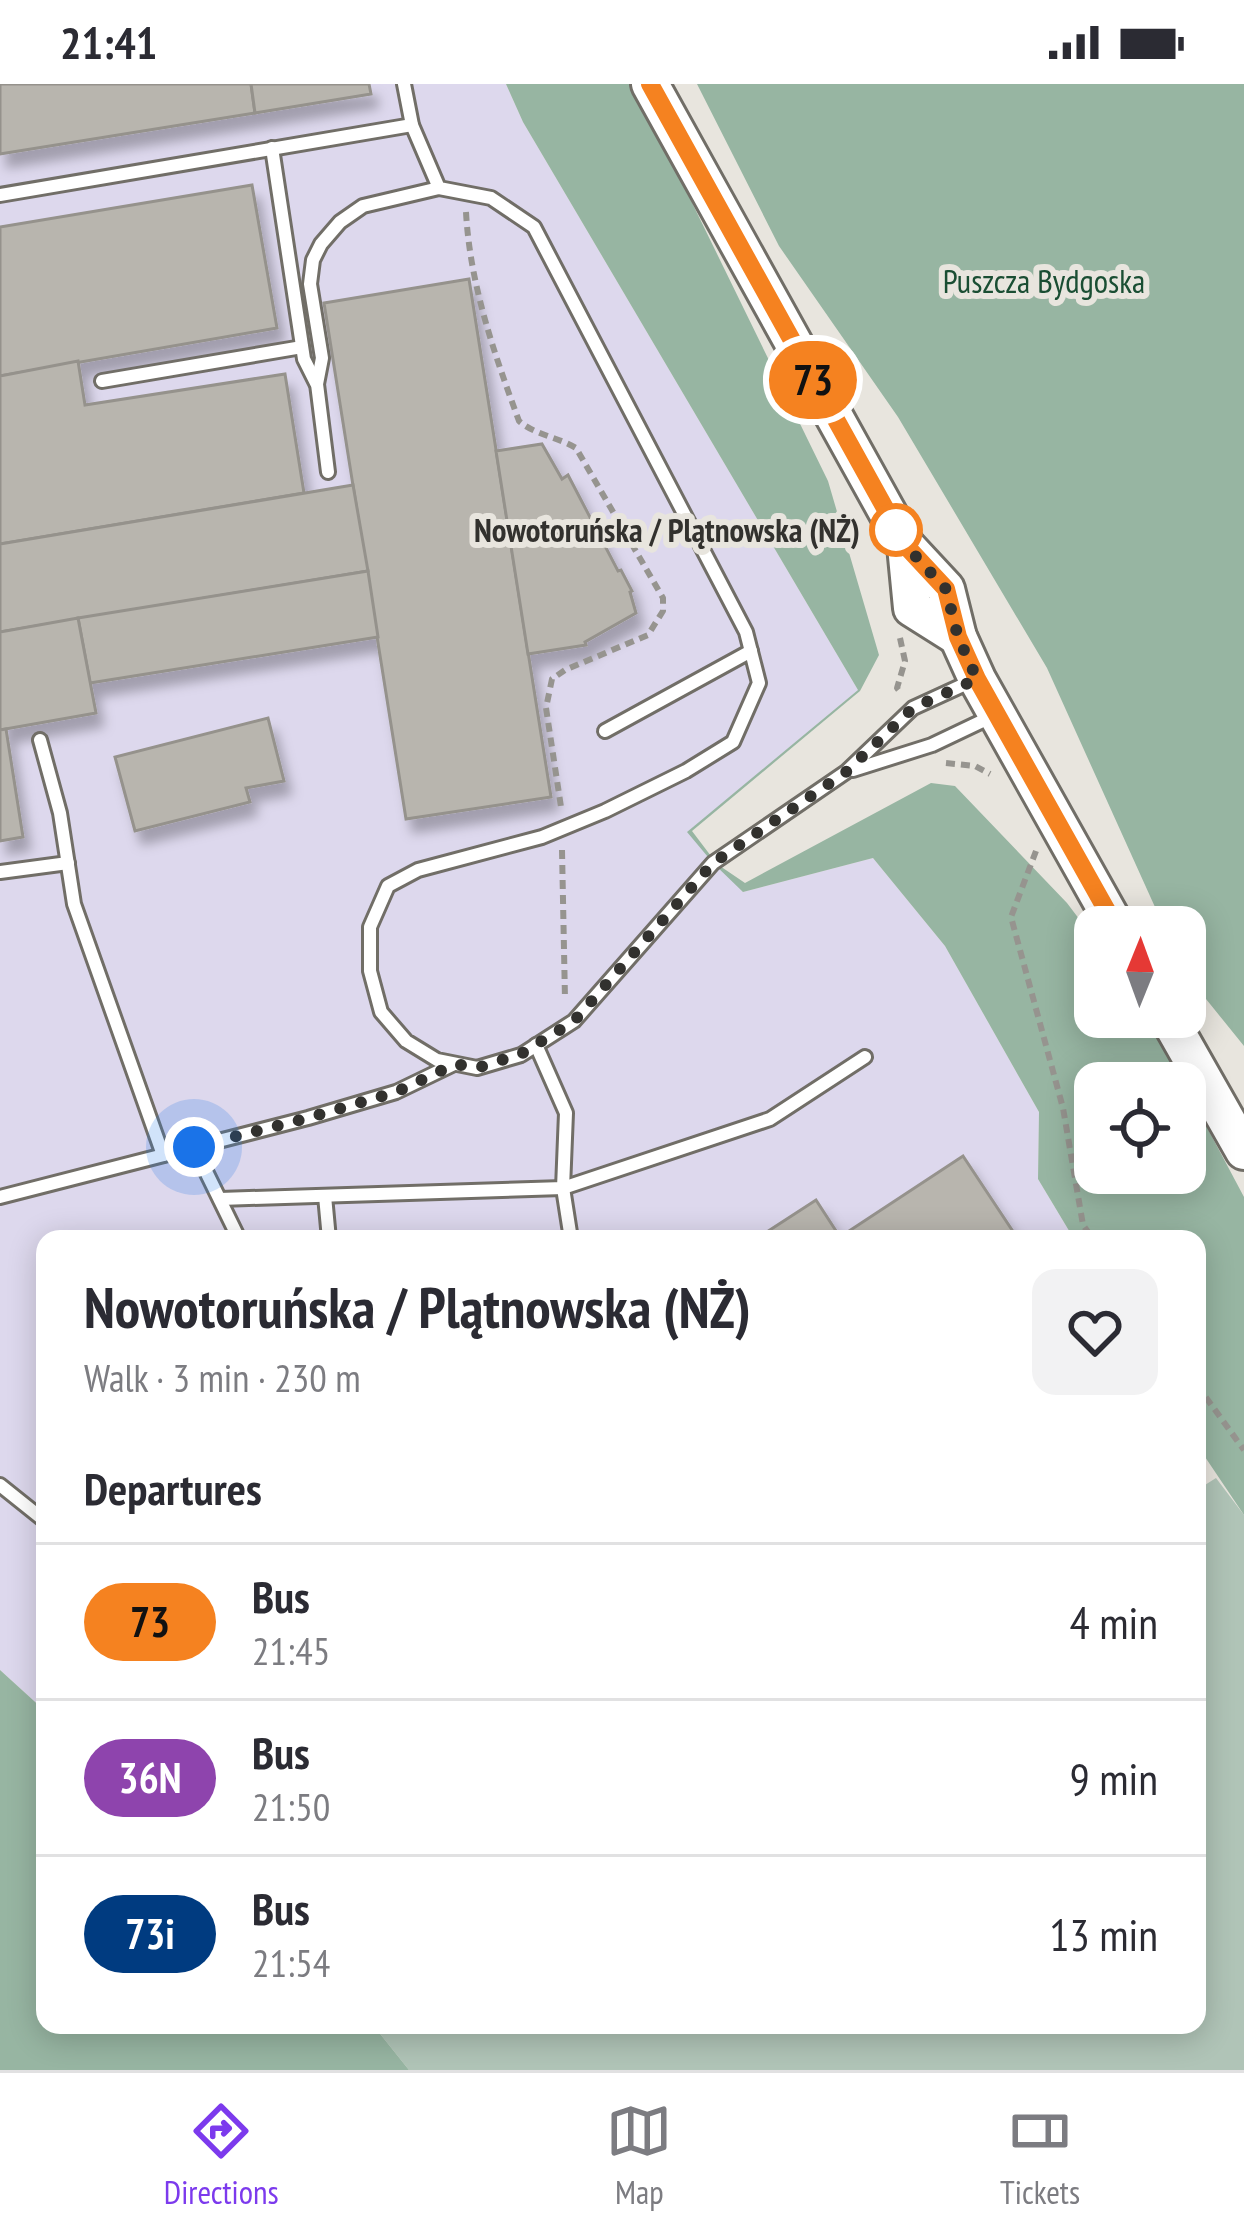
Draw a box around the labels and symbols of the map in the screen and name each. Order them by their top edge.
park label: Puszcza Bydgoska [943,259,1145,302]
line badge: 73 [759,341,867,419]
marker: Nowotoruńska / Plątnowska (NŻ) [871,505,921,555]
place label: Nowotoruńska / Plątnowska (NŻ) [474,508,860,551]
north arrow [1074,906,1206,1038]
your location [164,1117,224,1177]

